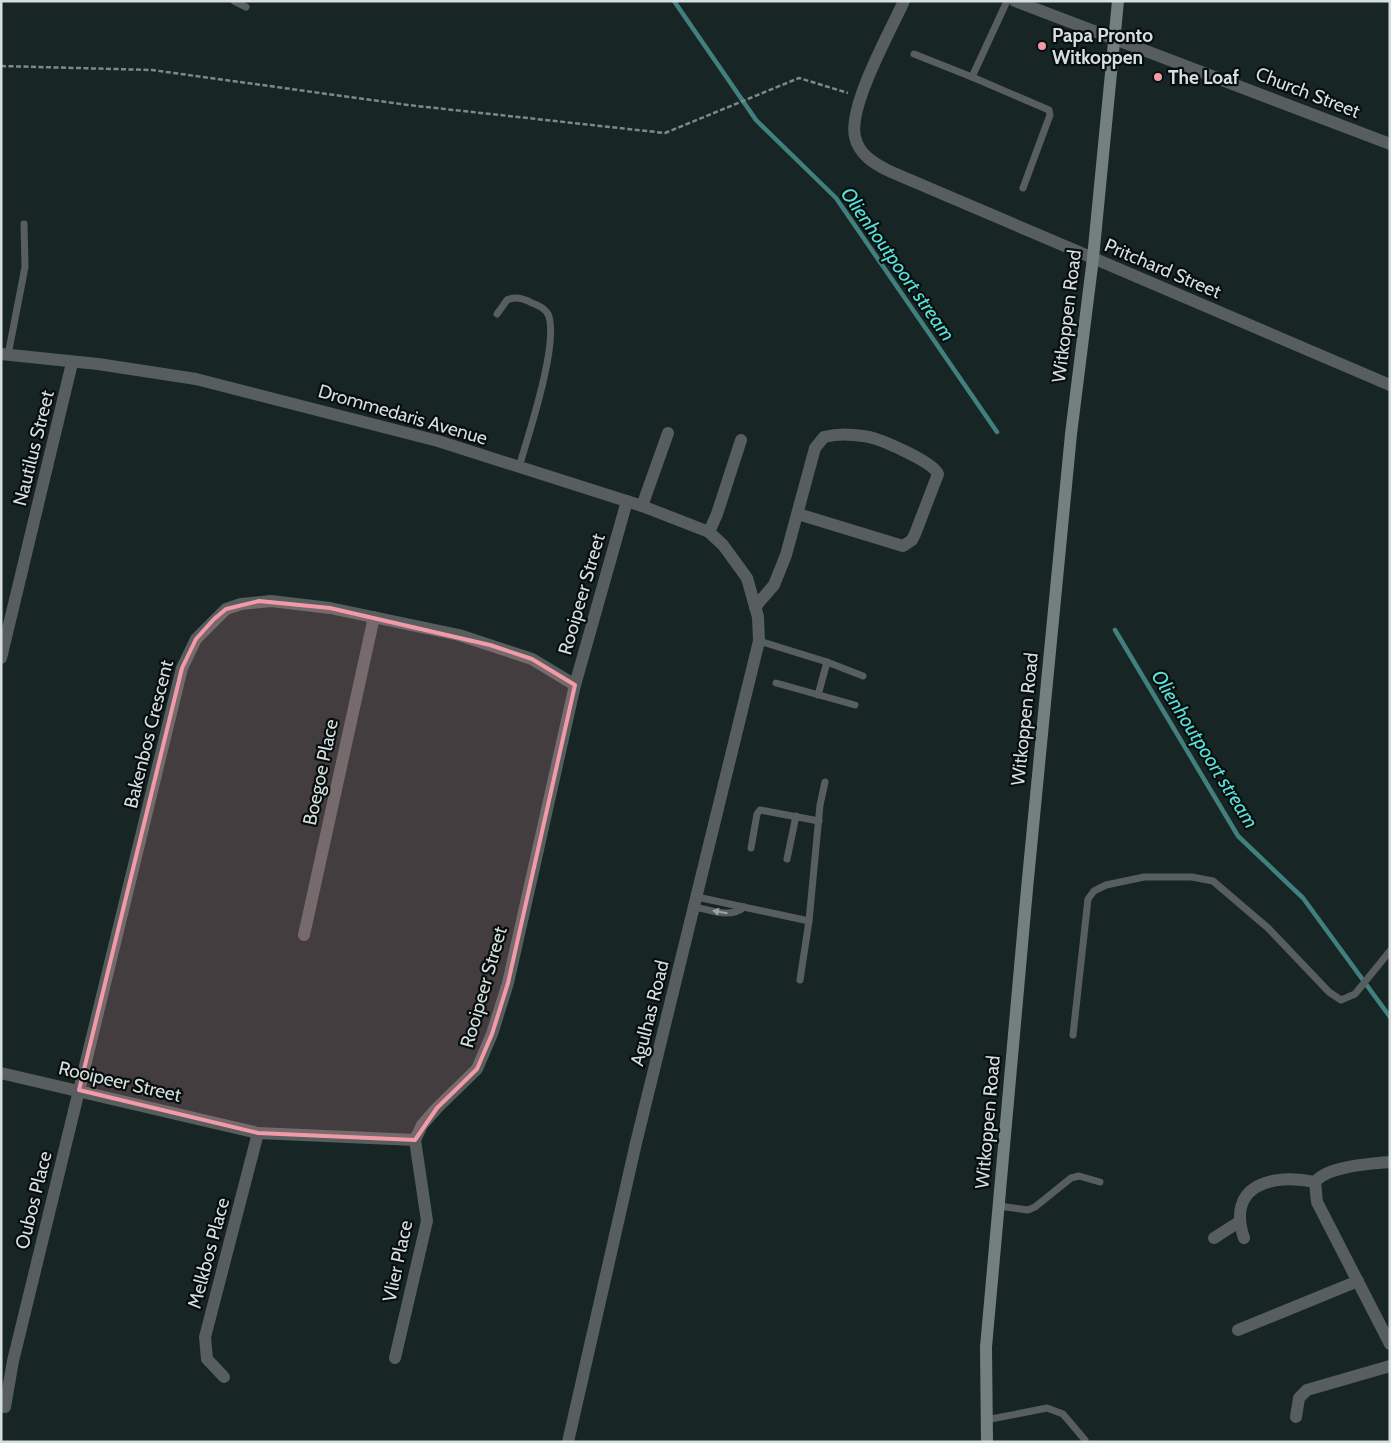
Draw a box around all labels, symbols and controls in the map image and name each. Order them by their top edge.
place label: Papa Pronto Witkoppen [1052,24,1153,69]
marker: Papa Pronto Witkoppen [1036,40,1048,52]
street label: Church Street [1252,62,1364,123]
place label: The Loaf [1168,66,1240,89]
marker: The Loaf [1152,71,1164,83]
water label: Olienhoutpoort stream [836,183,960,345]
street label: Pritchard Street [1101,234,1225,304]
street label: Witkoppen Road [1047,248,1086,384]
street label: Drommedaris Avenue [316,379,490,450]
street label: Nautilus Street [8,387,59,508]
street label: Rooipeer Street [553,530,610,657]
street label: Witkoppen Road [1006,651,1043,787]
street label: Bakenbos Crescent [119,657,178,811]
water label: Olienhoutpoort stream [1147,666,1263,832]
street label: Boegoe Place [298,717,343,827]
one-way arrow [712,908,728,916]
street label: Rooipeer Street [455,923,512,1050]
street label: Agulhas Road [625,958,674,1068]
street label: Witkoppen Road [970,1054,1005,1190]
street label: Rooipeer Street [56,1056,184,1107]
street label: Oubos Place [10,1148,57,1252]
street label: Melkbos Place [183,1195,234,1311]
street label: Vlier Place [378,1218,417,1304]

